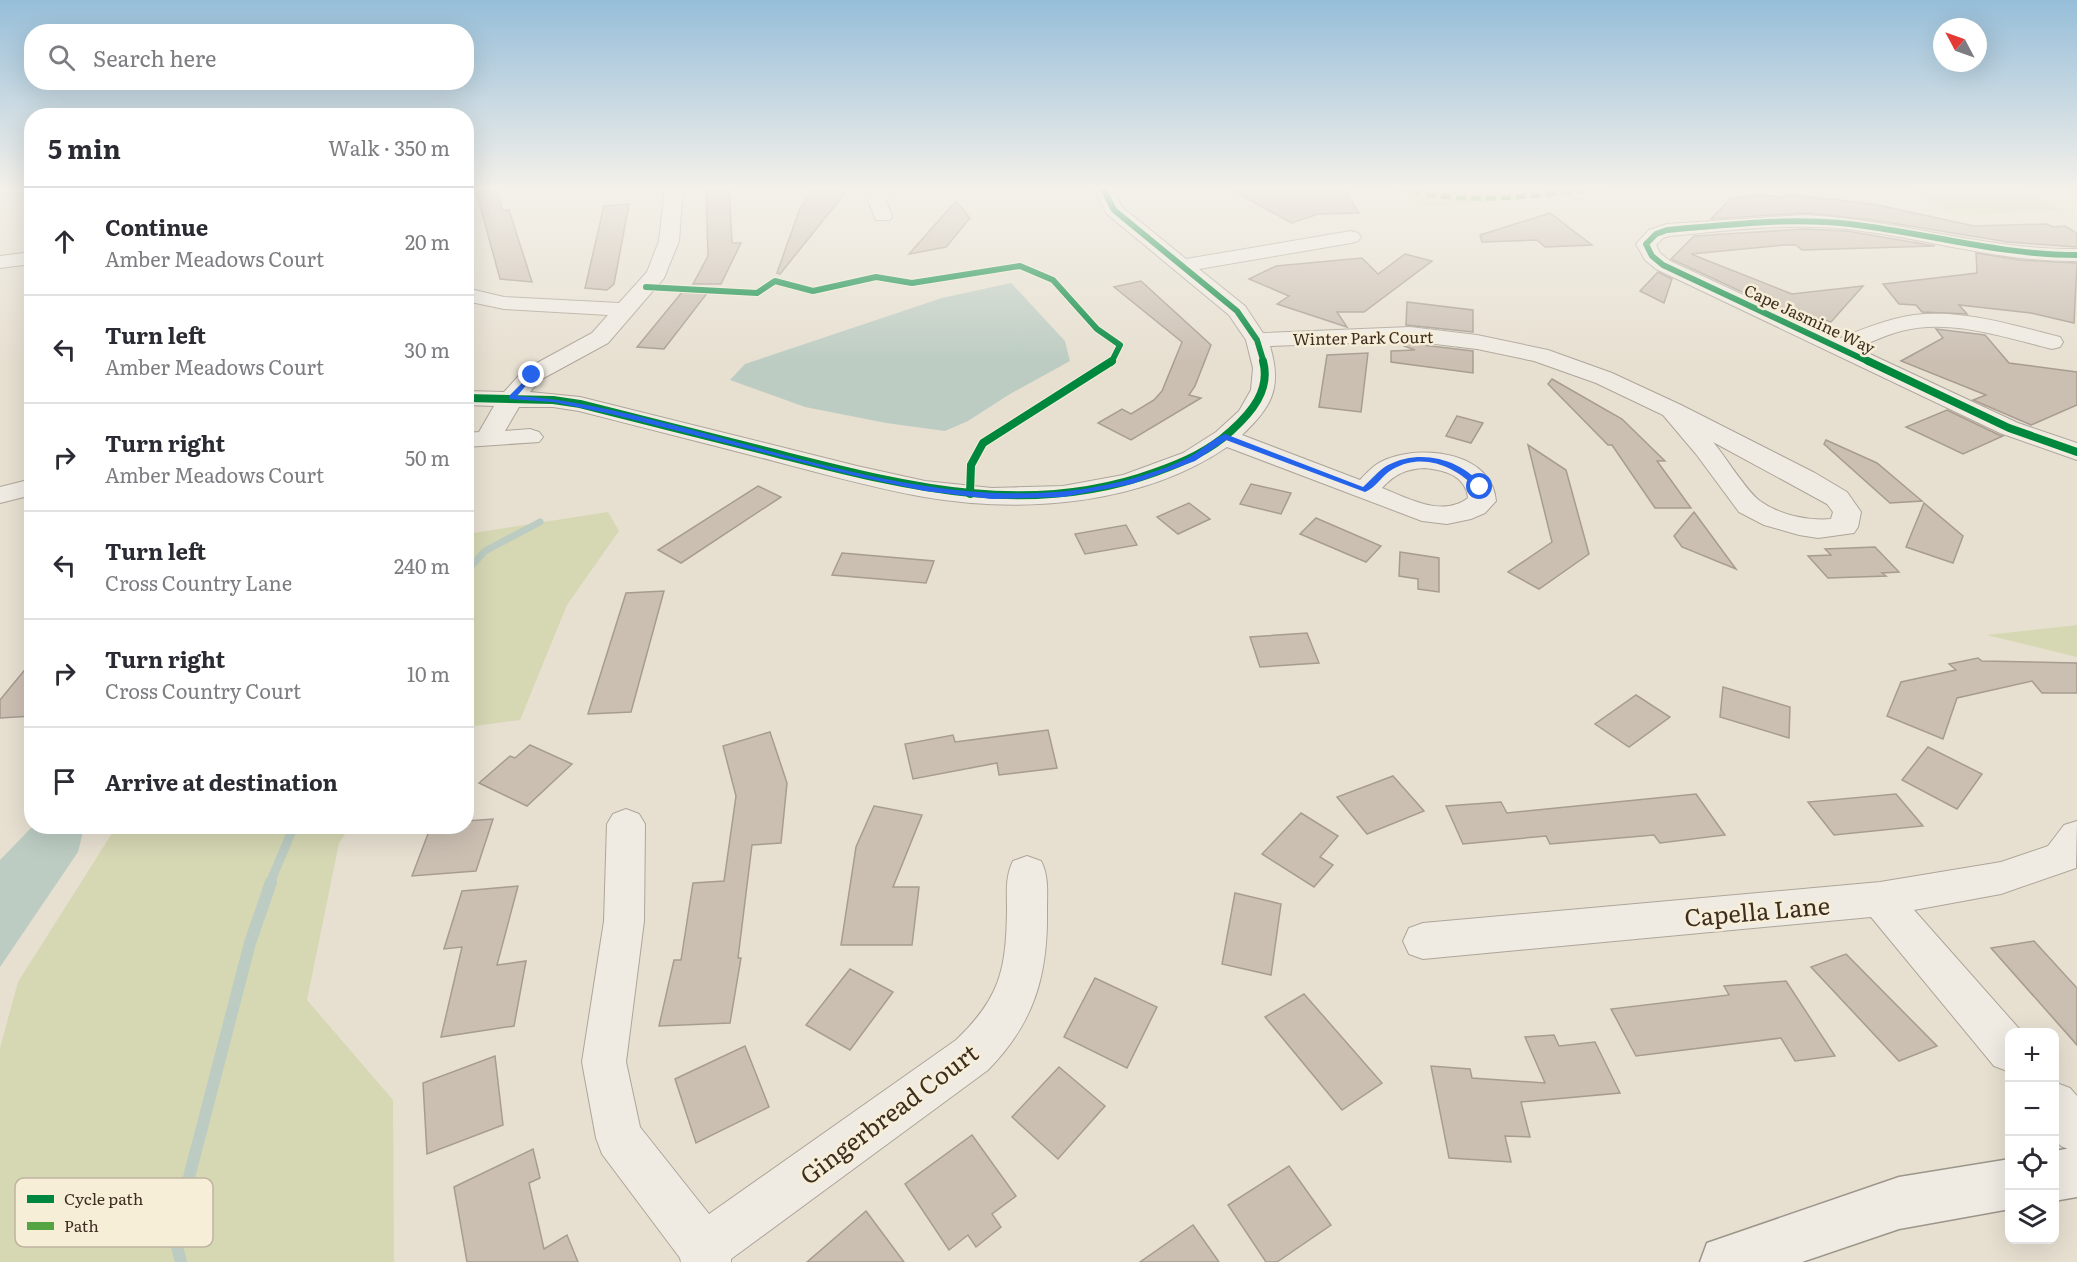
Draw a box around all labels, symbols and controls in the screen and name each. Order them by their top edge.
north arrow [1933,18,1987,72]
search box [24,24,474,90]
icon: search [45,41,78,74]
text: Search here [93,41,216,74]
text: 5 min [48,128,121,167]
text: Walk · 350 m [328,132,450,162]
text: Continue [105,210,208,243]
icon: ahead [48,225,81,258]
text: 20 m [405,226,450,256]
text: Amber Meadows Court [105,243,324,273]
street label: Cape Jasmine Way [1741,277,1880,359]
text: Turn left [105,318,206,351]
street label: Winter Park Court [1292,324,1434,350]
icon: left [48,333,81,366]
text: 30 m [404,334,450,364]
text: Amber Meadows Court [105,351,324,381]
route end [518,361,544,387]
text: Turn right [105,426,225,459]
icon: right [48,441,81,474]
text: 50 m [405,442,450,472]
text: Amber Meadows Court [105,459,324,489]
route start [1466,473,1492,499]
text: Turn left [105,534,206,567]
icon: left [48,549,81,582]
text: 240 m [394,550,450,580]
text: Cross Country Lane [105,567,292,597]
text: Turn right [105,642,225,675]
icon: right [48,657,81,690]
text: 10 m [407,658,450,688]
text: Cross Country Court [105,675,301,705]
icon: arrive [48,765,81,798]
text: Arrive at destination [105,765,338,798]
street label: Capella Lane [1683,886,1831,934]
map controls [2005,1028,2059,1244]
button: + [2005,1028,2059,1082]
street label: Gingerbread Court [792,1034,985,1192]
button: − [2005,1082,2059,1136]
button: locate [2005,1136,2059,1190]
legend [15,1178,213,1247]
text: Cycle path [64,1186,144,1210]
button: layers [2005,1190,2059,1244]
text: Path [64,1213,99,1237]

